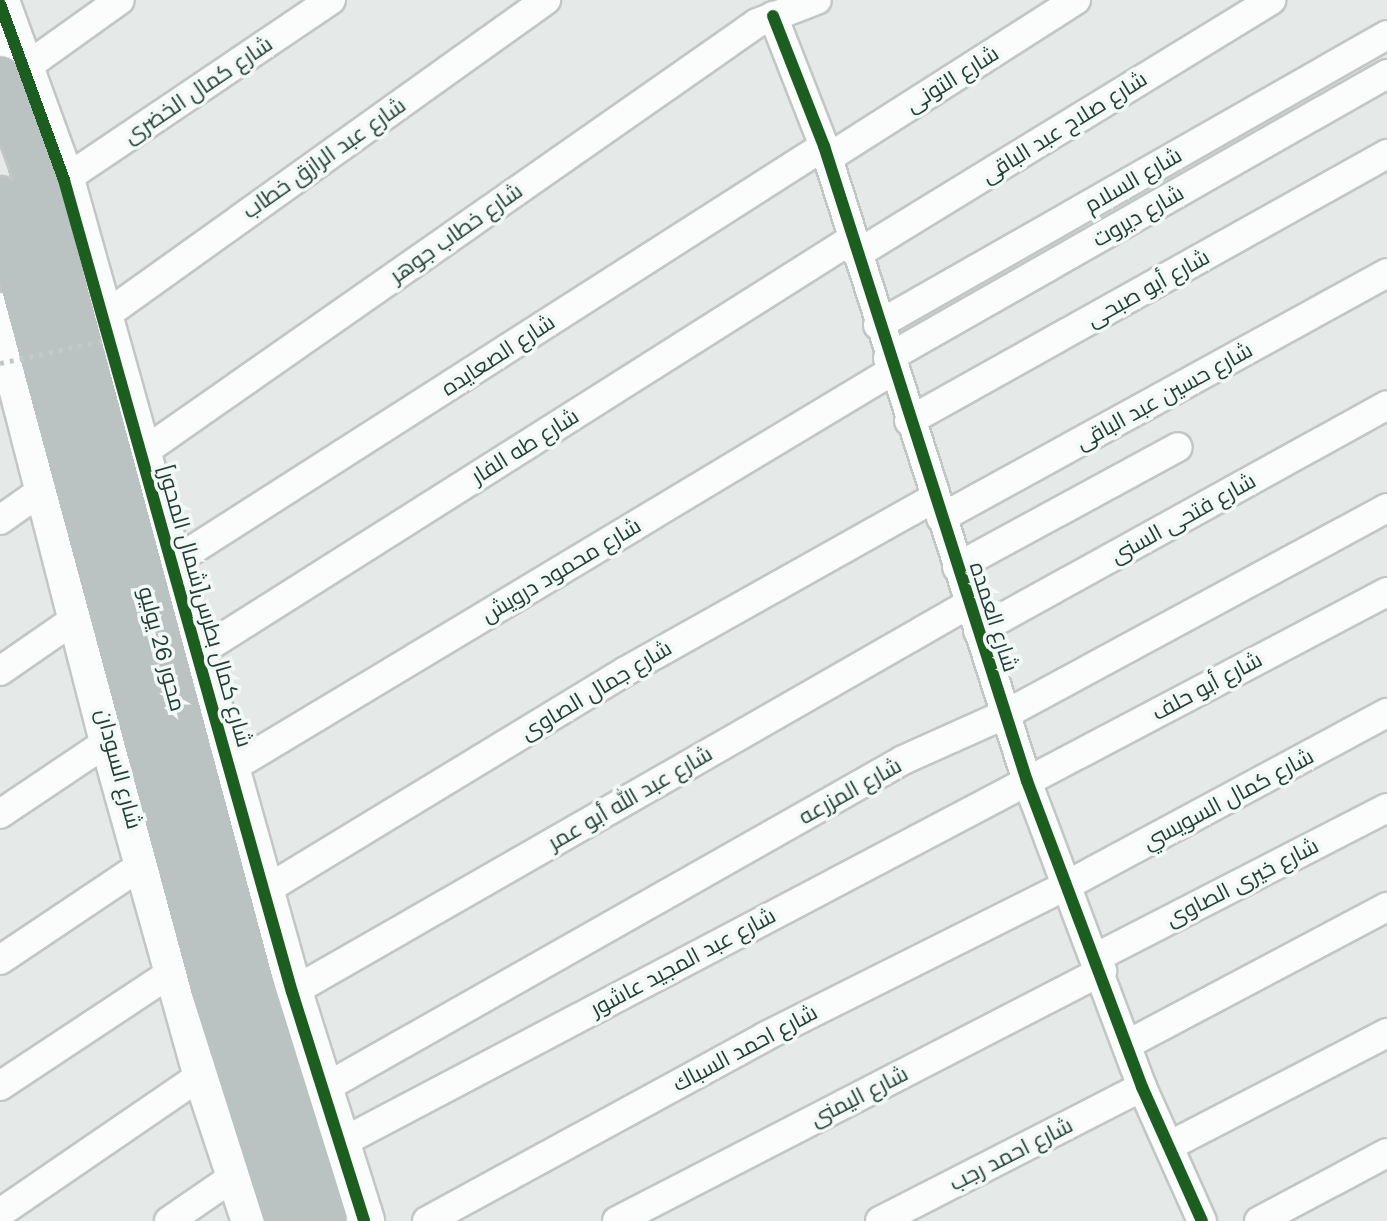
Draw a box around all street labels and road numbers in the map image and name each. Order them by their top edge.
street label: شارع كمال الخضرى [119,31,277,149]
street label: شارع التونى [901,40,1003,118]
street label: شارع صلاح عبد الباقى [976,65,1152,189]
street label: شارع عبد الرازق خطاب [237,92,411,224]
street label: شارع السلام [1080,142,1186,218]
street label: شارع خطاب جوهر [385,177,527,289]
street label: شارع ديروت [1088,179,1188,253]
street label: شارع أبو صبحى [1082,243,1214,333]
street label: شارع الصعايده [436,308,560,402]
street label: شارع حسين عبد الباقى [1071,337,1257,455]
street label: شارع طه الفار [466,403,584,489]
street label: شارع كمال بطرس[شمال المحور] [152,462,258,750]
street label: شارع فتحى السنى [1106,467,1260,569]
street label: شارع محمود درويش [476,512,646,628]
street label: شارع العمده [964,559,1024,675]
street label: محور 26 يوليو [133,584,191,714]
street label: شارع جمال الصاوى [516,635,676,745]
street label: شارع أبو حلف [1147,646,1267,726]
street label: شارع السودان [90,706,148,832]
street label: شارع عبد الله أبو عمر [543,740,717,856]
street label: شارع كمال السويسي [1138,743,1318,855]
street label: شارع المزرعه [794,752,906,830]
street label: شارع خيرى الصاوى [1161,832,1323,932]
street label: شارع عبد المجيد عاشور [586,902,780,1022]
street label: شارع احمد السباك [668,999,822,1097]
street label: شارع اليمنى [806,1060,912,1132]
street label: شارع احمد رجب [945,1112,1077,1196]

